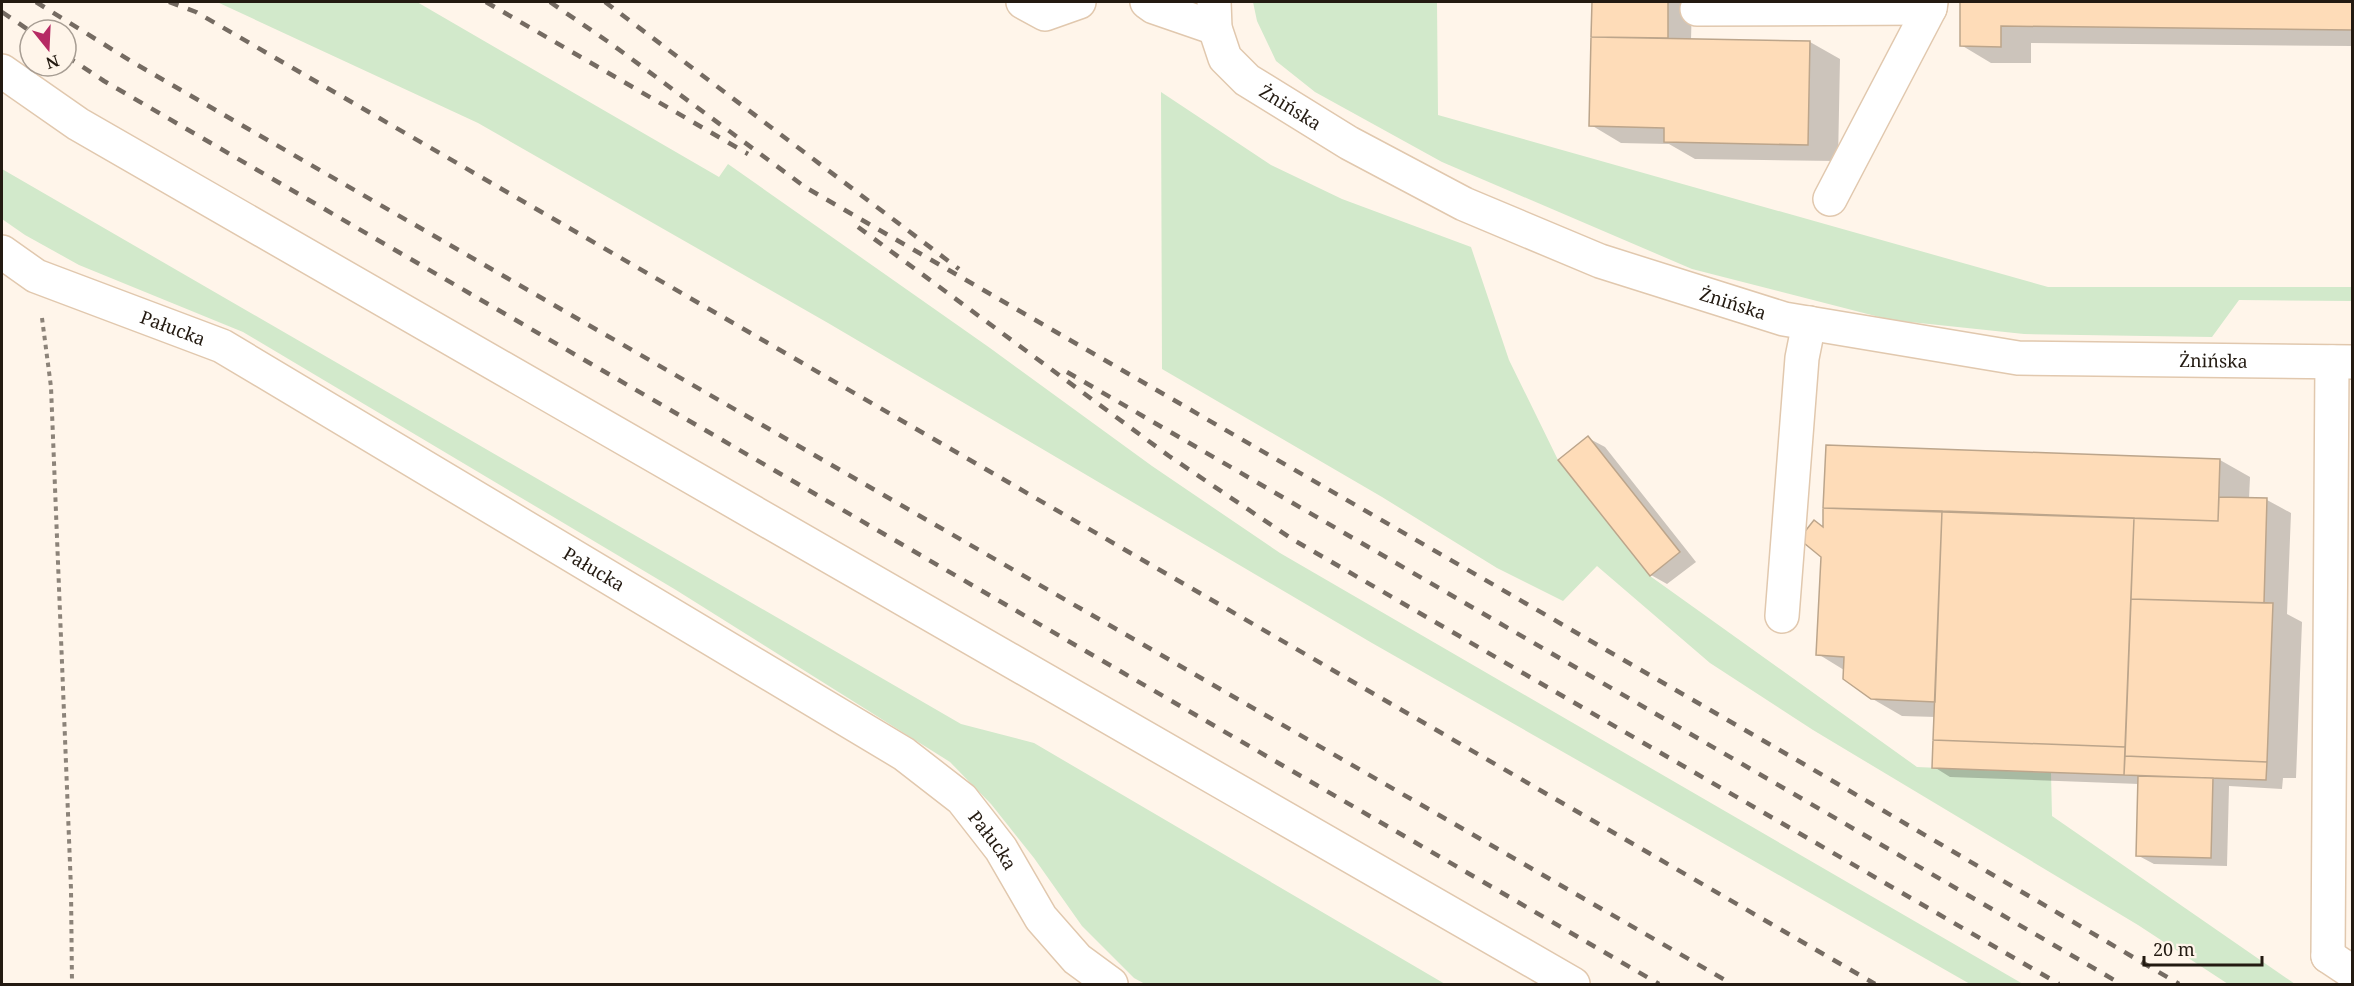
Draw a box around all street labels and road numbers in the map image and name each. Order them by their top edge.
street label: Żnińska [1255,79,1326,135]
street label: Żnińska [1697,281,1770,325]
street label: Pałucka [137,304,209,351]
street label: Żnińska [2179,348,2248,373]
street label: Pałucka [559,541,629,596]
street label: Pałucka [963,805,1022,874]

